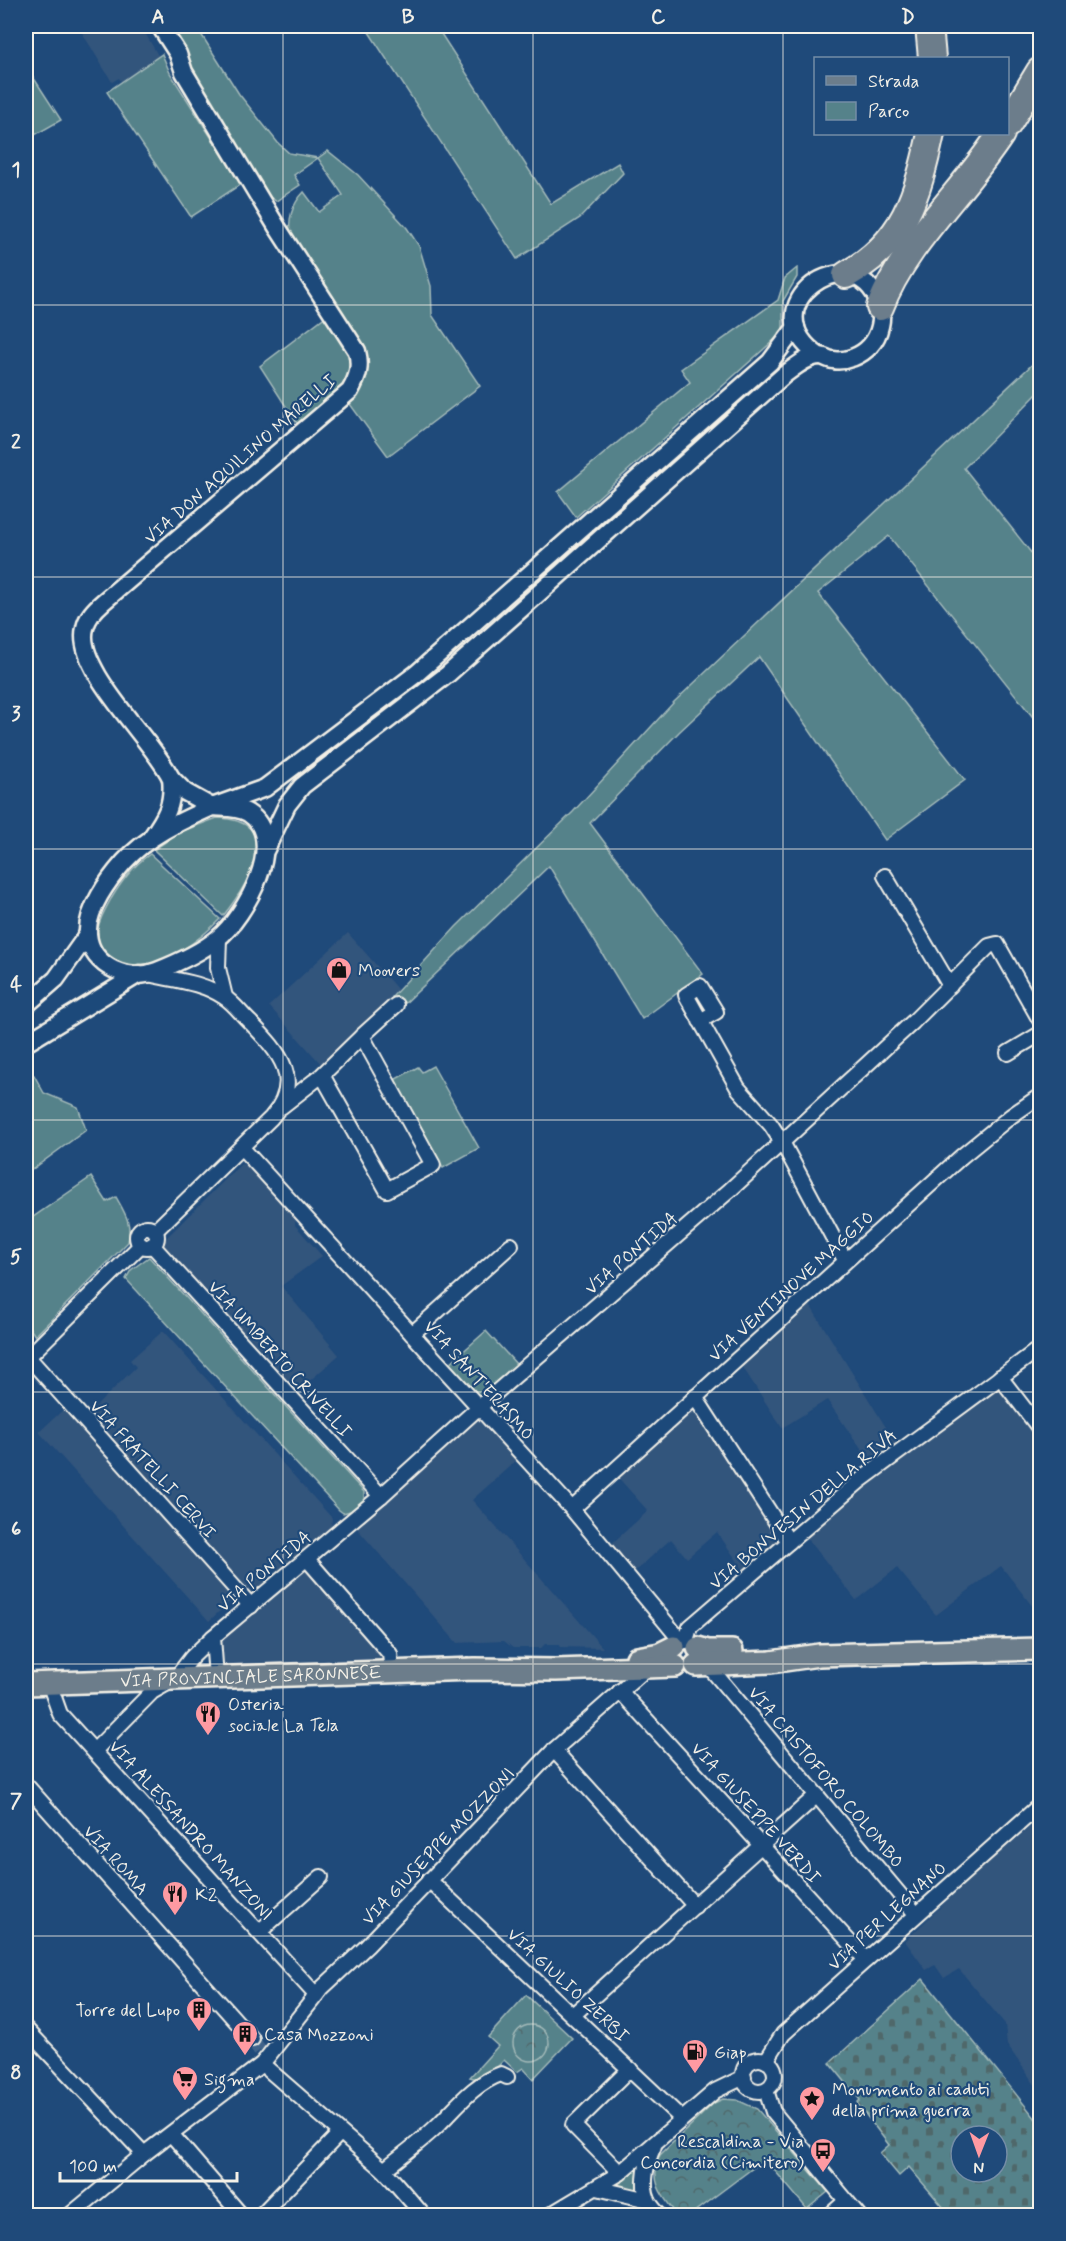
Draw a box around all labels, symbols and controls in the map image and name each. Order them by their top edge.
text: A [151,4,165,31]
text: B [402,4,415,31]
text: C [651,4,666,31]
text: D [901,4,915,31]
legend [814,57,1009,135]
text: Strada [868,70,919,94]
text: Parco [868,100,909,124]
text: 1 [12,157,20,184]
street label: VIA DON AQUILINO MARELLI [139,370,342,550]
text: 2 [11,429,21,456]
text: 3 [11,701,21,728]
shop icon: Moovers [324,955,354,993]
place label: Moovers [358,959,420,983]
text: 4 [10,972,22,999]
street label: VIA VENTINOVE MAGGIO [704,1206,880,1368]
street label: VIA PONTIDA [580,1207,683,1301]
text: 5 [10,1244,22,1271]
street label: VIA UMBERTO CRIVELLI [202,1276,356,1444]
street label: VIA SANT'ERASMO [418,1315,539,1446]
street label: VIA FRATELLI CERVI [84,1395,221,1544]
street label: VIA BONVESIN DELLA RIVA [705,1424,903,1596]
text: 6 [11,1516,21,1543]
street label: VIA PONTIDA [213,1525,317,1618]
street label: VIA PROVINCIALE SARONNESE [120,1661,382,1694]
street label: VIA CRISTOFORO COLOMBO [742,1682,908,1873]
place label: Osteria sociale La Tela [228,1693,339,1738]
restaurant icon: Osteria sociale La Tela [193,1699,223,1737]
street label: VIA ALESSANDRO MANZONI [103,1735,278,1926]
street label: VIA GIUSEPPE VERDI [685,1738,825,1890]
street label: VIA GIUSEPPE MOZZONI [357,1763,521,1931]
text: 7 [10,1788,22,1815]
street label: VIA ROMA [77,1820,153,1901]
street label: VIA PER LEGNANO [823,1857,952,1977]
restaurant icon: K2 [160,1879,190,1917]
place label: K2 [195,1883,217,1907]
street label: VIA GIULIO ZERBI [501,1923,633,2048]
building icon: Torre del Lupo [184,1995,214,2033]
place label: Torre del Lupo [75,1999,180,2023]
building icon: Casa Mozzoni [230,2019,260,2057]
place label: Casa Mozzoni [264,2023,374,2047]
fuel station icon: Giap [680,2037,710,2075]
place label: Giap [714,2041,747,2065]
text: 8 [10,2060,22,2087]
supermarket icon: Sigma [170,2064,200,2102]
place label: Sigma [204,2068,255,2094]
place label: Monumento ai caduti della prima guerra [832,2078,989,2123]
place icon: Monumento ai caduti della prima guerra [797,2084,827,2122]
north arrow [949,2124,1009,2184]
place label: Rescaldina - Via Concordia (Cimitero) [640,2130,805,2175]
bus stop icon: Rescaldina - Via Concordia (Cimitero) [808,2136,838,2174]
scale bar [60,2145,237,2183]
text: 100 m [69,2155,117,2179]
text: N [973,2157,984,2178]

